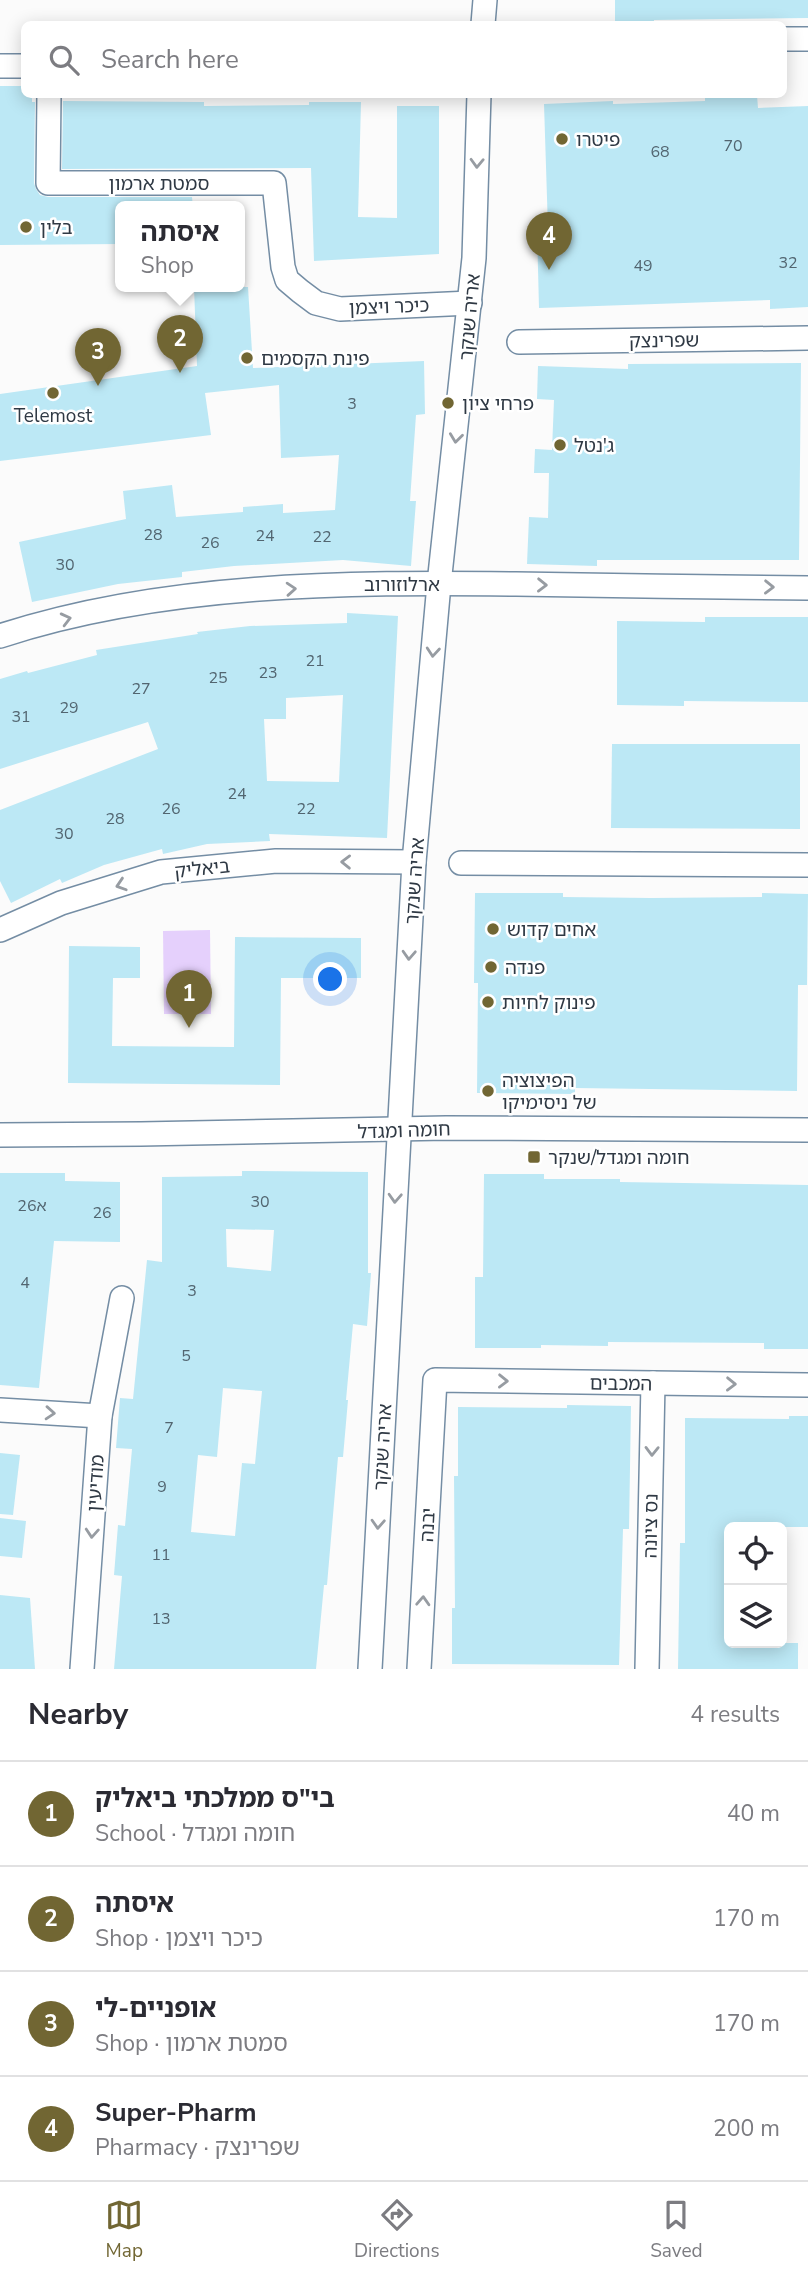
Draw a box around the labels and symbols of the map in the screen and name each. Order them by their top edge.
place label: פיטרו [576,127,620,153]
marker: פיטרו [554,131,570,147]
house number: 70 [723,135,743,157]
house number: 68 [650,141,670,163]
one-way arrow [470,157,485,168]
street label: סמטת ארמון [108,171,210,197]
pin: 4 [526,212,572,270]
place label: בלין [40,215,73,241]
marker: בלין [18,219,34,235]
house number: 32 [778,252,798,274]
house number: 49 [633,255,653,277]
street label: אריה שנקר [453,273,487,362]
street label: כיכר ויצמן [348,293,430,321]
pin: 2 [157,315,203,373]
street label: שפרינצק [629,327,699,355]
pin: 3 [75,328,121,386]
place label: פינת הקסמים [261,346,370,372]
marker: פינת הקסמים [239,350,255,366]
marker: Telemost [45,385,61,401]
place label: פרחי ציון [462,391,534,417]
house number: 3 [347,393,357,415]
marker: פרחי ציון [440,395,456,411]
place label: Telemost [14,403,92,429]
one-way arrow [448,432,463,444]
place label: ג'נטל [574,433,614,459]
marker: ג'נטל [552,437,568,453]
house number: 28 [143,524,163,546]
house number: 24 [255,525,275,547]
house number: 22 [312,526,332,548]
house number: 26 [200,532,220,554]
house number: 30 [55,554,75,576]
street label: ארלוזורוב [364,572,440,598]
one-way arrow [536,577,547,592]
one-way arrow [764,580,775,595]
one-way arrow [286,581,297,596]
one-way arrow [60,613,72,627]
one-way arrow [426,647,441,658]
house number: 21 [305,650,325,672]
house number: 23 [258,662,278,684]
house number: 25 [208,667,228,689]
house number: 27 [131,678,151,700]
house number: 29 [59,697,79,719]
house number: 31 [11,706,31,728]
house number: 24 [227,783,247,805]
house number: 26 [161,798,181,820]
house number: 22 [296,798,316,820]
house number: 28 [105,808,125,830]
house number: 30 [54,823,74,845]
street label: אריה שנקר [399,837,431,925]
street label: ביאליק [173,853,231,885]
one-way arrow [340,854,351,869]
one-way arrow [115,876,127,891]
place label: אחים קדוש [507,917,596,943]
marker: אחים קדוש [485,921,501,937]
one-way arrow [401,950,416,961]
place label: פנדה [505,955,545,981]
marker: פנדה [483,959,499,975]
your location [313,962,347,996]
pin: 1 [166,970,212,1028]
place label: פינוק לחיות [502,990,596,1016]
marker: פינוק לחיות [480,994,496,1010]
place label: הפיצוציה של ניסימיקו [502,1068,597,1116]
marker: הפיצוציה של ניסימיקו [480,1083,496,1099]
street label: חומה ומגדל [357,1116,451,1146]
place label: חומה ומגדל/שנקר [548,1145,690,1171]
marker: חומה ומגדל/שנקר [526,1149,542,1165]
house number: 30 [250,1191,270,1213]
one-way arrow [387,1193,402,1204]
house number: 26א [17,1195,47,1217]
house number: 26 [92,1202,112,1224]
house number: 4 [20,1272,30,1294]
house number: 3 [187,1280,197,1302]
house number: 5 [181,1345,191,1367]
street label: המכבים [589,1370,653,1398]
one-way arrow [498,1373,509,1389]
one-way arrow [726,1376,736,1392]
street label: אריה שנקר [368,1403,398,1491]
one-way arrow [45,1405,56,1420]
house number: 7 [164,1417,174,1439]
one-way arrow [644,1447,660,1457]
street label: מודיעין [81,1454,111,1513]
house number: 9 [157,1476,167,1498]
street label: נס ציונה [637,1493,665,1559]
street label: יבנה [414,1507,442,1543]
one-way arrow [370,1518,385,1529]
one-way arrow [85,1528,100,1539]
house number: 11 [151,1544,171,1566]
one-way arrow [415,1595,430,1606]
house number: 13 [151,1608,171,1630]

